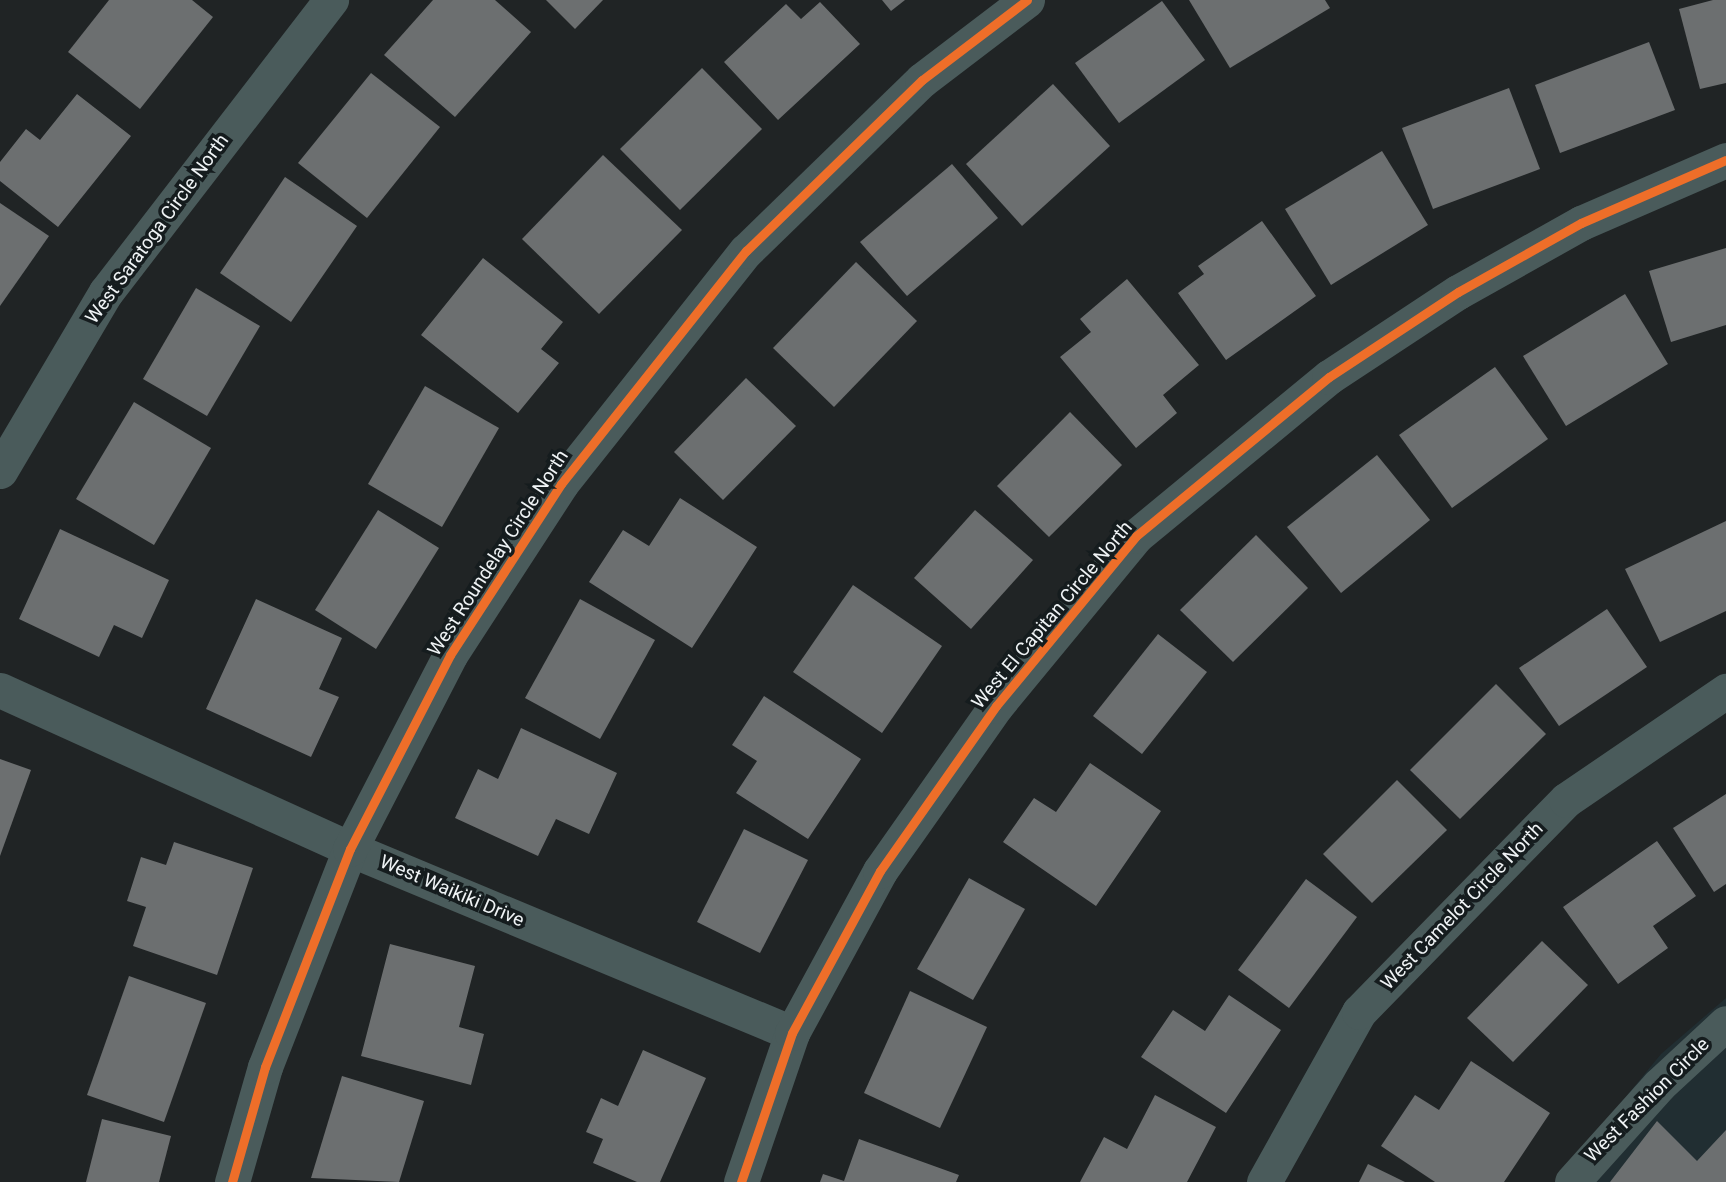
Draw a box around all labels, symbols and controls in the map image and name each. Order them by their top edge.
street label: West Saratoga Circle North [81,130,233,328]
street label: West Roundelay Circle North [423,446,573,660]
street label: West El Capitan Circle North [967,517,1137,713]
street label: West Camelot Circle North [1376,818,1548,994]
street label: West Waikiki Drive [376,850,528,932]
street label: West Fashion Circle [1580,1033,1714,1167]

